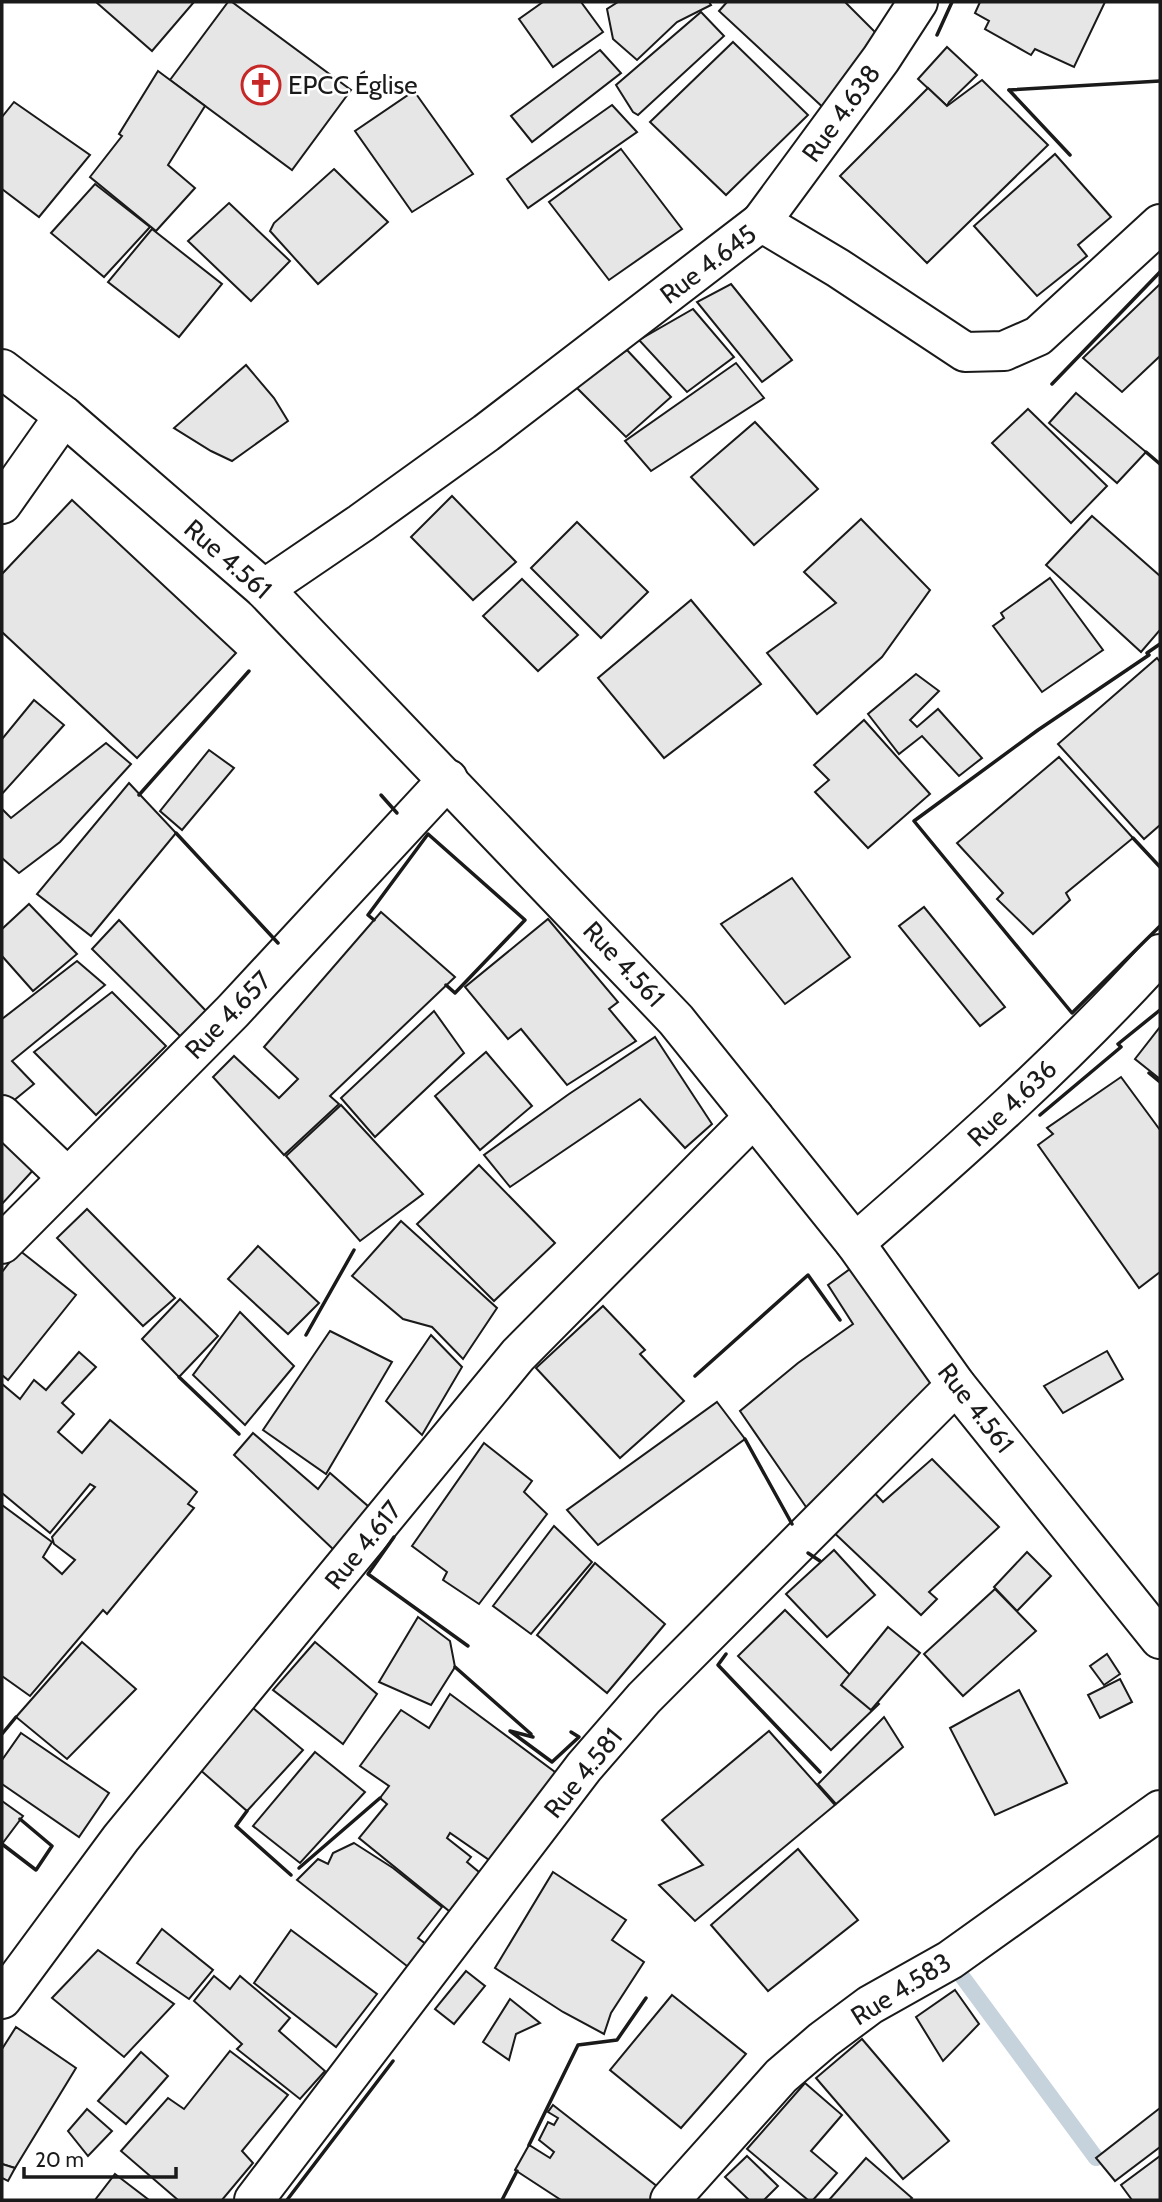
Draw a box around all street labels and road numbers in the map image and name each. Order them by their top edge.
street label: Rue 4.638 [795,58,887,168]
street label: Rue 4.645 [654,218,762,310]
street label: Rue 4.561 [178,512,278,606]
street label: Rue 4.561 [576,915,672,1013]
street label: Rue 4.657 [178,964,278,1066]
street label: Rue 4.636 [961,1053,1063,1153]
street label: Rue 4.561 [931,1357,1021,1459]
street label: Rue 4.617 [318,1494,408,1596]
street label: Rue 4.581 [537,1722,629,1824]
street label: Rue 4.583 [845,1946,957,2032]

